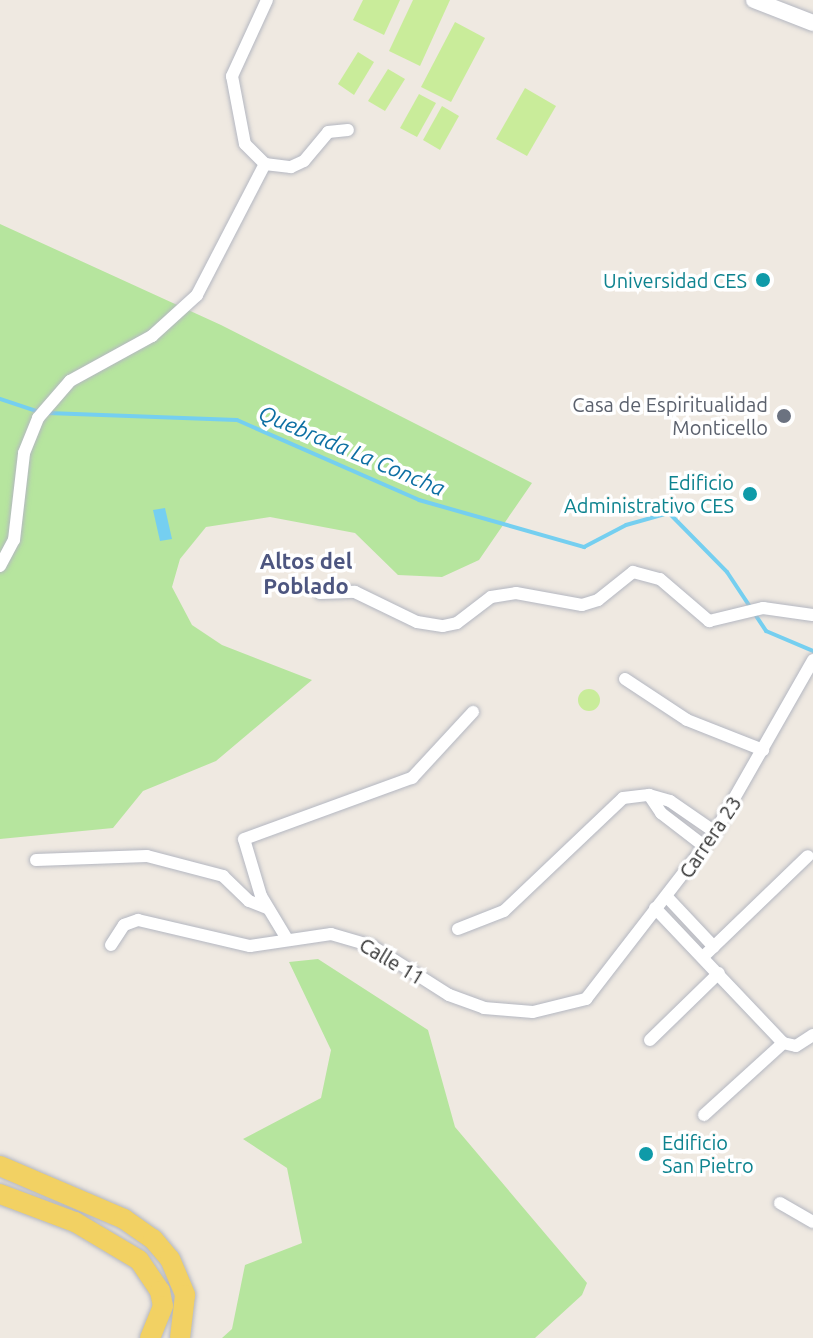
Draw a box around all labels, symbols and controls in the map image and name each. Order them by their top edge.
place label: Universidad CES [603,268,747,292]
marker: Universidad CES [754,271,772,289]
place label: Casa de Espiritualidad Monticello [572,392,768,439]
water label: Quebrada La Concha [255,399,449,501]
marker: Casa de Espiritualidad Monticello [775,407,793,425]
place label: Edificio Administrativo CES [564,470,734,517]
marker: Edificio Administrativo CES [741,485,759,503]
district label: Altos del Poblado [260,547,352,598]
street label: Carrera 23 [674,791,746,883]
street label: Calle 11 [355,932,429,990]
place label: Edificio San Pietro [662,1130,754,1177]
marker: Edificio San Pietro [637,1145,655,1163]

